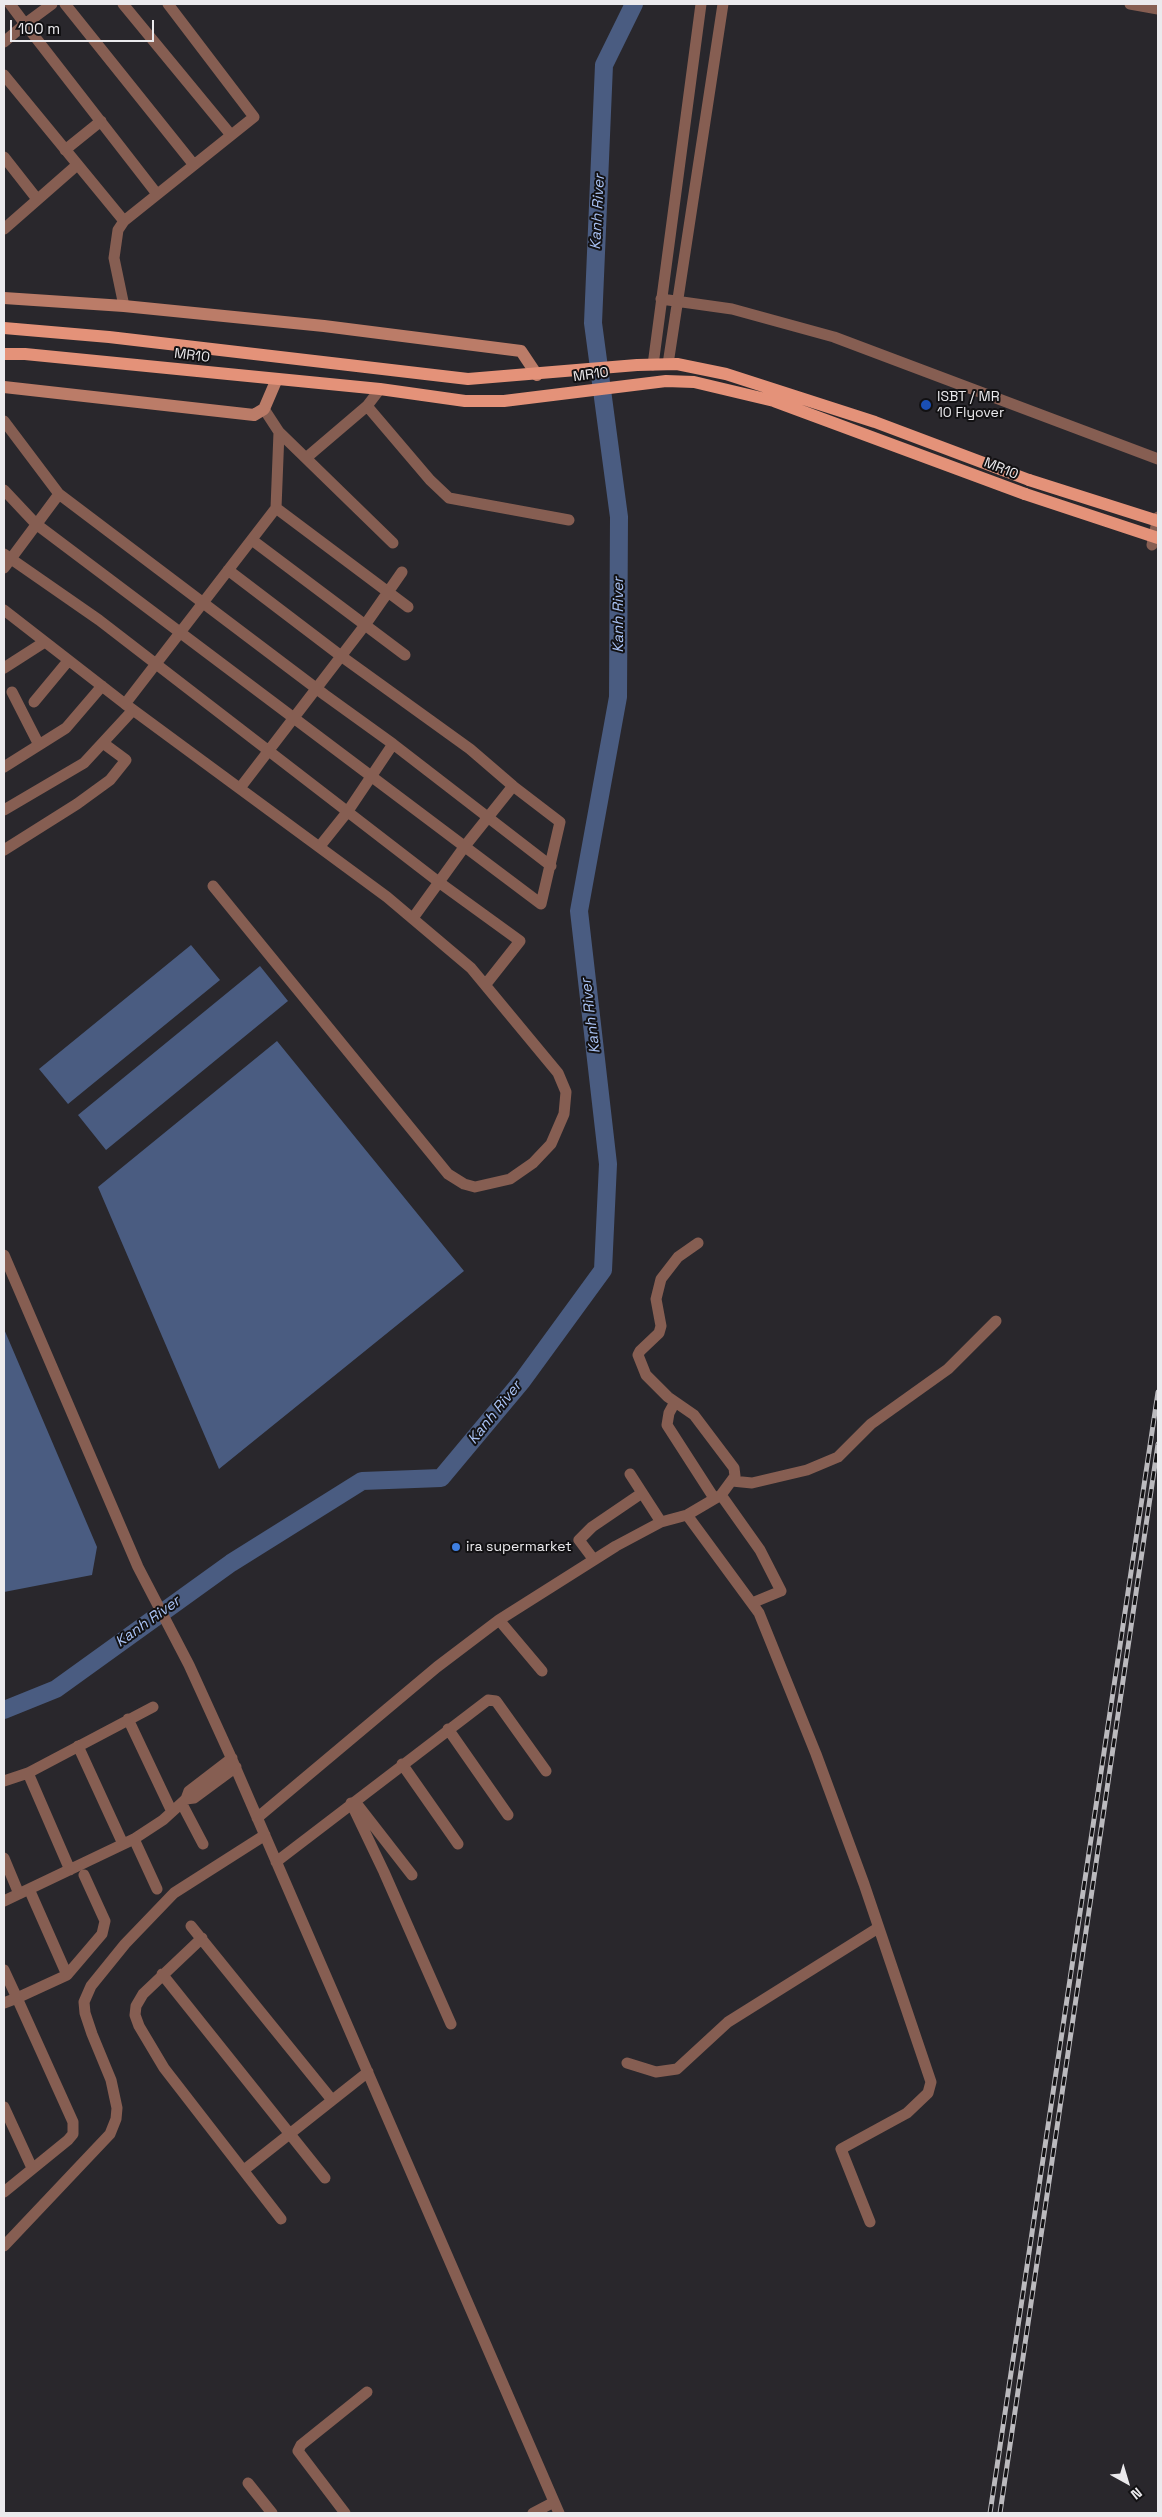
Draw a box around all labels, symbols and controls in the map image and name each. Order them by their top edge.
scale bar [12,10,156,42]
text: 100 m [18,19,60,38]
water label: Kanh River [587,174,609,250]
street label: MR10 [173,345,211,367]
street label: MR10 [572,364,610,386]
place label: ISBT / MR 10 Flyover [937,389,1004,422]
marker: ISBT / MR 10 Flyover [919,398,933,412]
street label: MR10 [981,455,1021,483]
water label: Kanh River [610,577,628,653]
water label: Kanh River [577,977,605,1055]
water label: Kanh River [464,1378,526,1448]
place label: ira supermarket [466,1539,572,1555]
marker: ira supermarket [450,1541,462,1553]
water label: Kanh River [112,1593,184,1651]
north arrow [1102,2457,1152,2507]
text: N [1127,2484,1146,2504]

